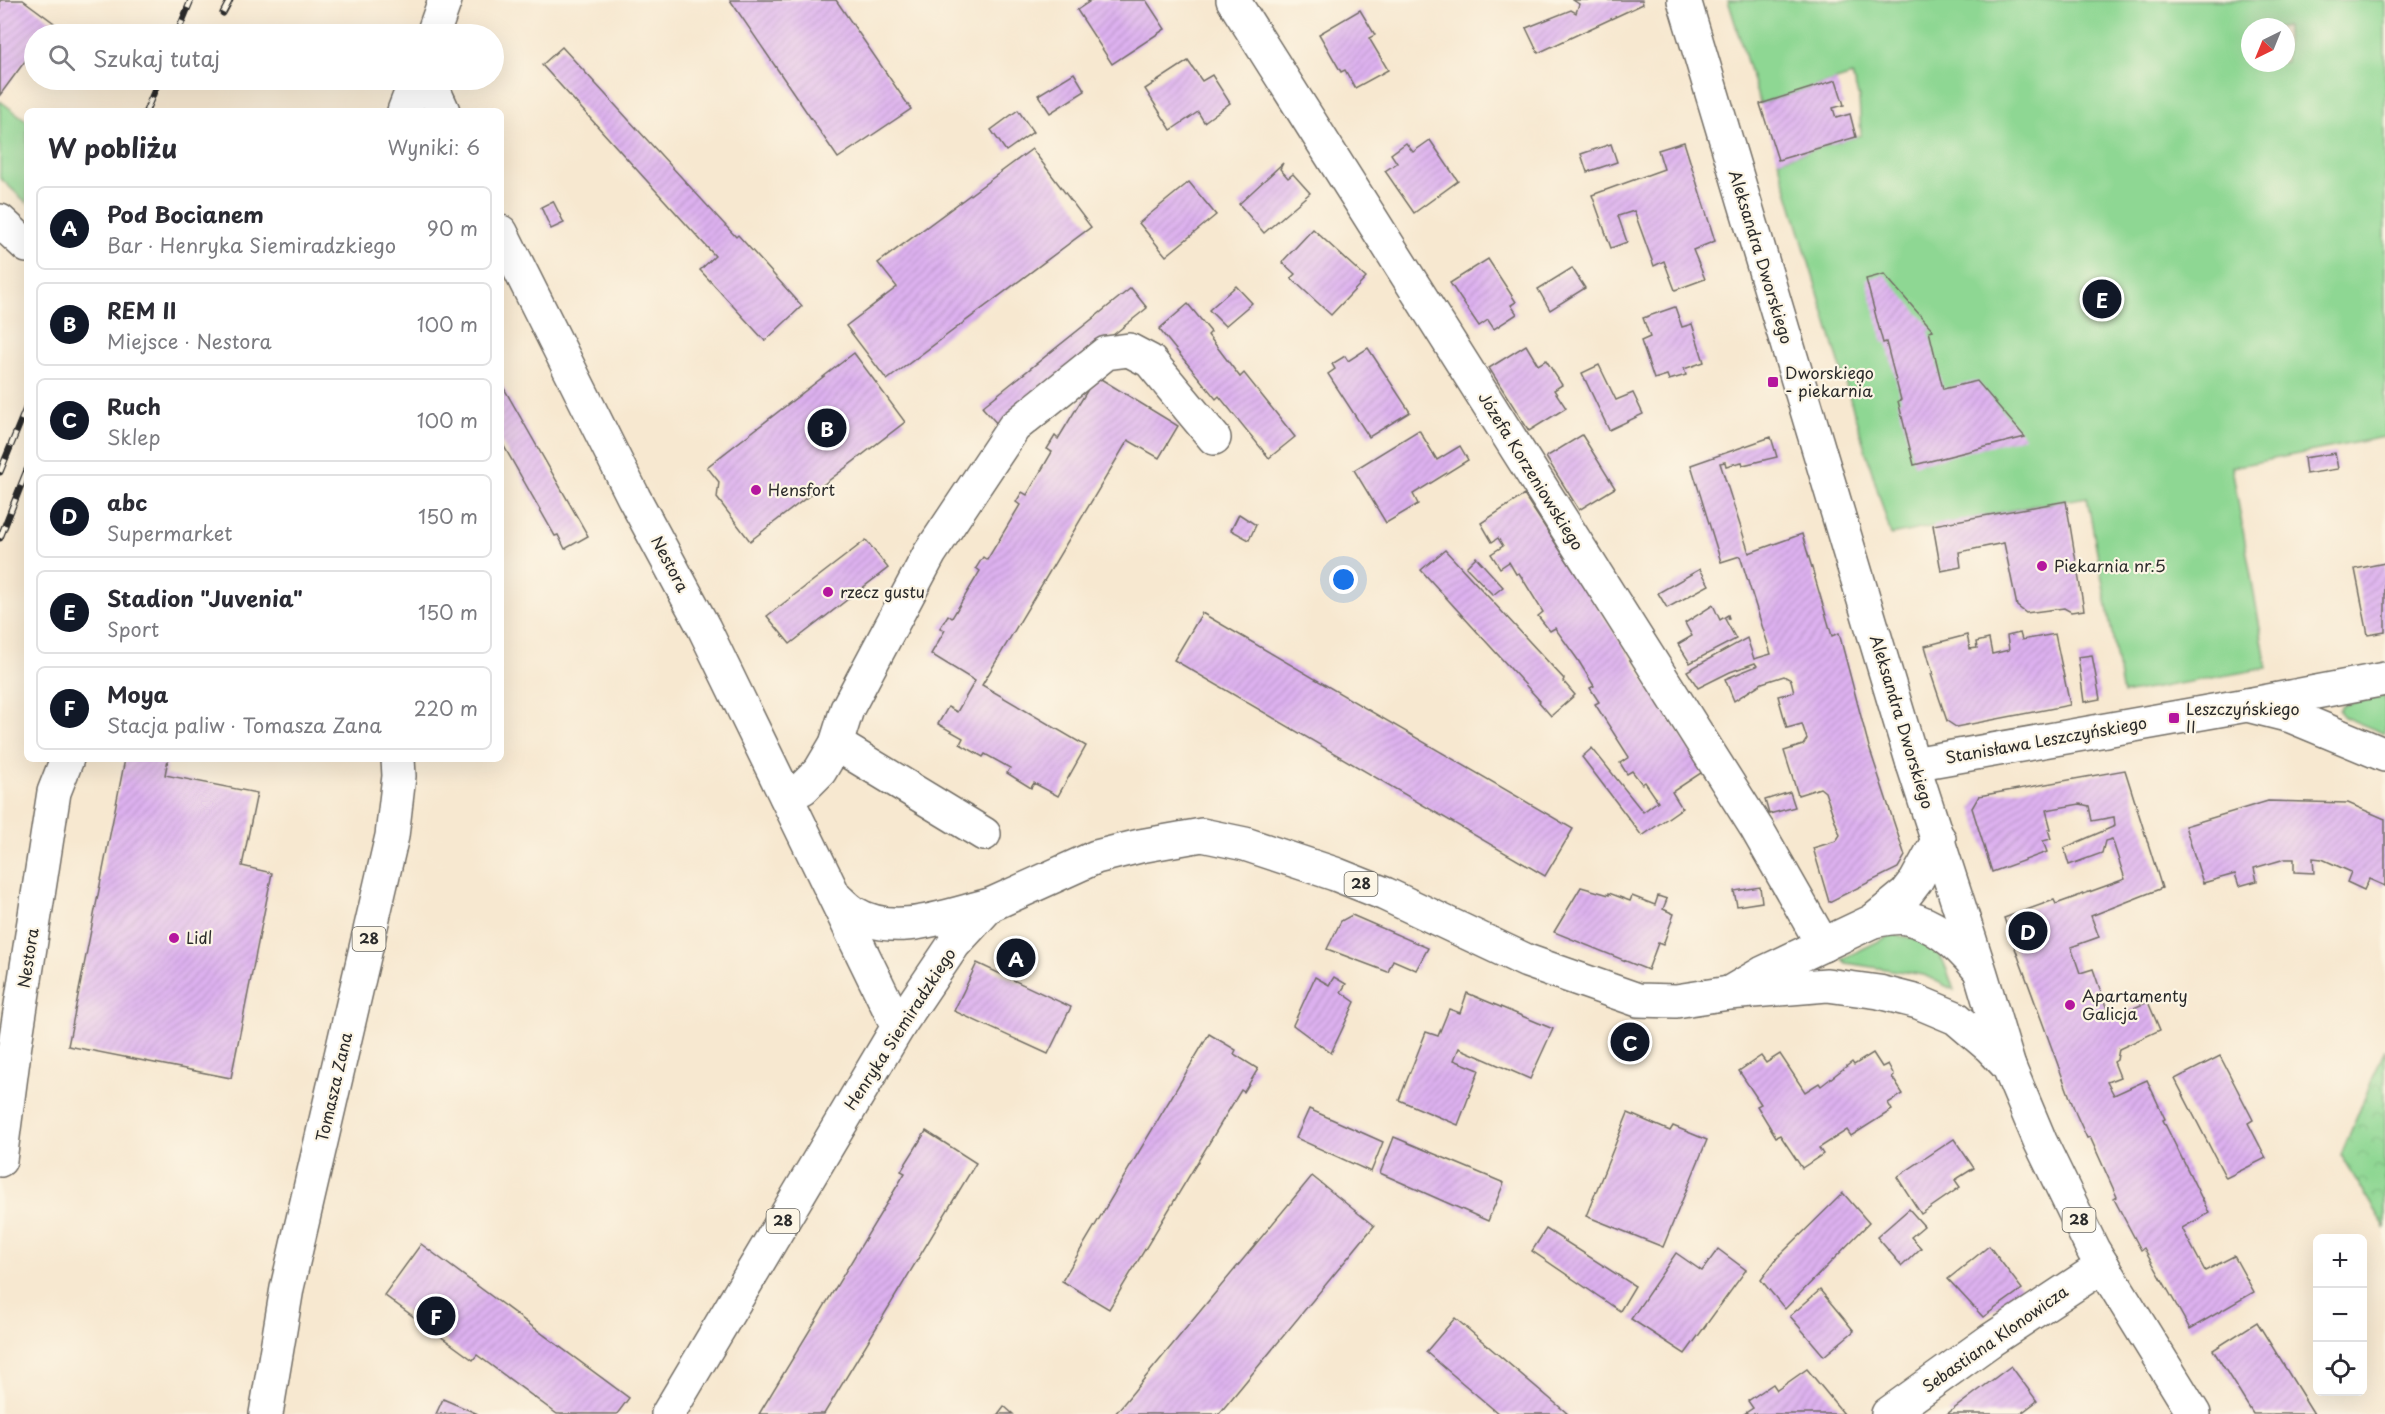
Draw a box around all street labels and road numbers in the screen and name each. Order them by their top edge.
street label: Aleksandra Dworskiego [1724,167,1800,347]
street label: Józefa Korzeniowskiego [1473,387,1590,554]
street label: Nestora [646,531,696,596]
street label: Aleksandra Dworskiego [1865,632,1941,812]
street label: Stanisława Leszczyńskiego [1943,709,2148,769]
road number: 28 [1344,872,1378,896]
street label: Nestora [10,926,44,990]
road number: 28 [352,927,386,951]
street label: Henryka Siemiradzkiego [838,943,961,1114]
street label: Tomasza Zana [309,1030,357,1144]
road number: 28 [2062,1208,2096,1232]
road number: 28 [766,1209,800,1233]
street label: Sebastiana Klonowicza [1917,1279,2072,1398]

